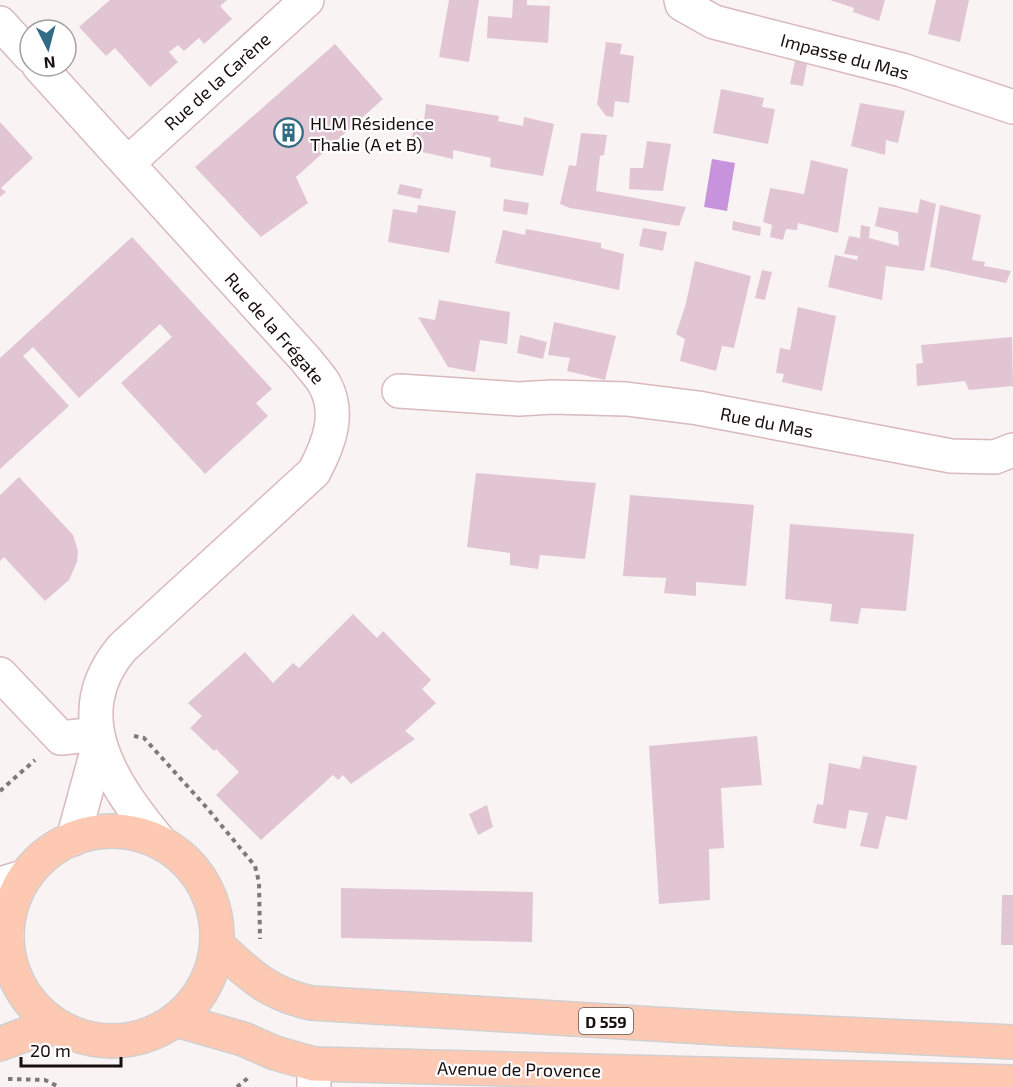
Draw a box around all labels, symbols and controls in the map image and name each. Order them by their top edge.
north arrow [18,18,78,78]
street label: Rue de la Carène [159,28,275,134]
street label: Impasse du Mas [778,28,912,84]
text: N [43,53,56,73]
place label: HLM Résidence Thalie (A et B) [310,112,434,155]
building icon: HLM Résidence Thalie (A et B) [273,117,305,149]
street label: Rue de la Frégate [221,268,329,388]
street label: Rue du Mas [719,402,815,442]
road number: D 559 [579,1008,633,1034]
scale bar [21,1030,122,1068]
text: 20 m [30,1039,71,1061]
street label: Avenue de Provence [437,1057,601,1081]

